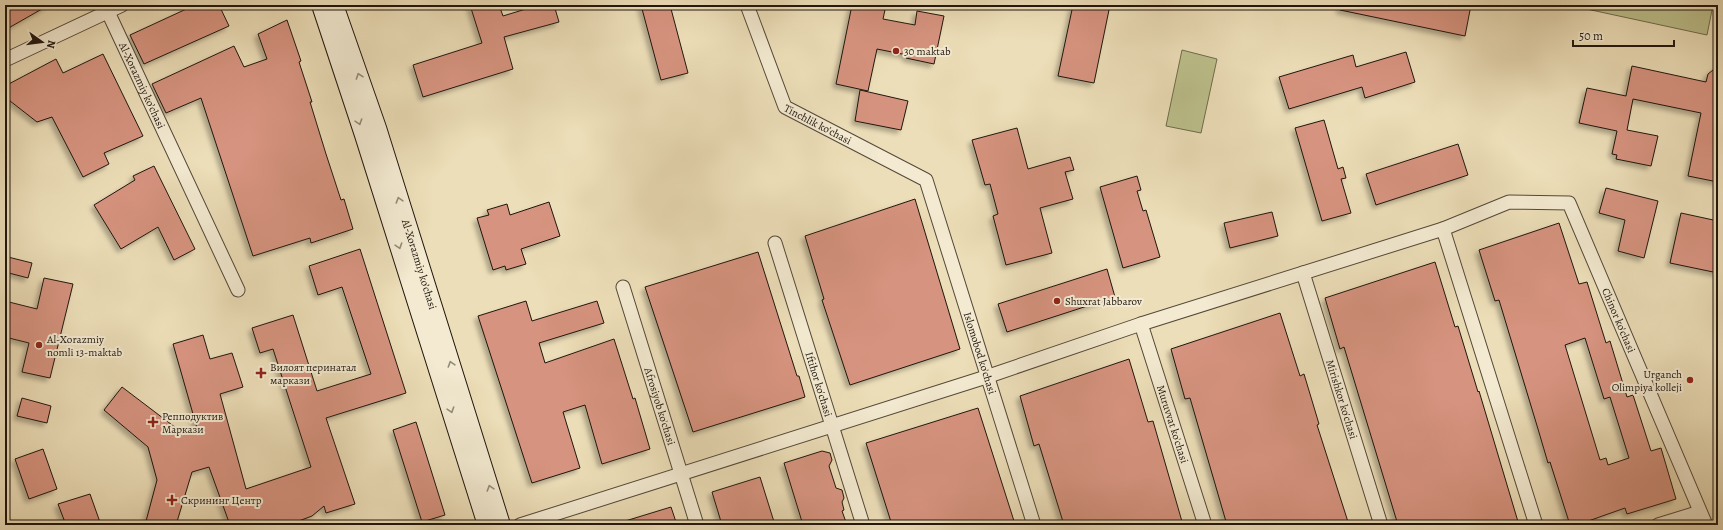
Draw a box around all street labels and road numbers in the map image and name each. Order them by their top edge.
street label: Al-Xorazmiy ko’chasi [115,39,169,131]
street label: Tinchlik ko'chasi [781,101,854,148]
street label: Al-Xorazmiy ko’chasi [398,216,440,311]
street label: Chinor ko'chasi [1598,286,1639,355]
street label: Islomobod ko'chasi [960,310,1000,396]
street label: Iftihor ko'chasi [801,350,836,419]
street label: Mirishkor ko'chasi [1322,358,1361,441]
street label: Afrosiyob ko'chasi [640,365,679,447]
street label: Muruvvat ko'chasi [1153,383,1192,465]

